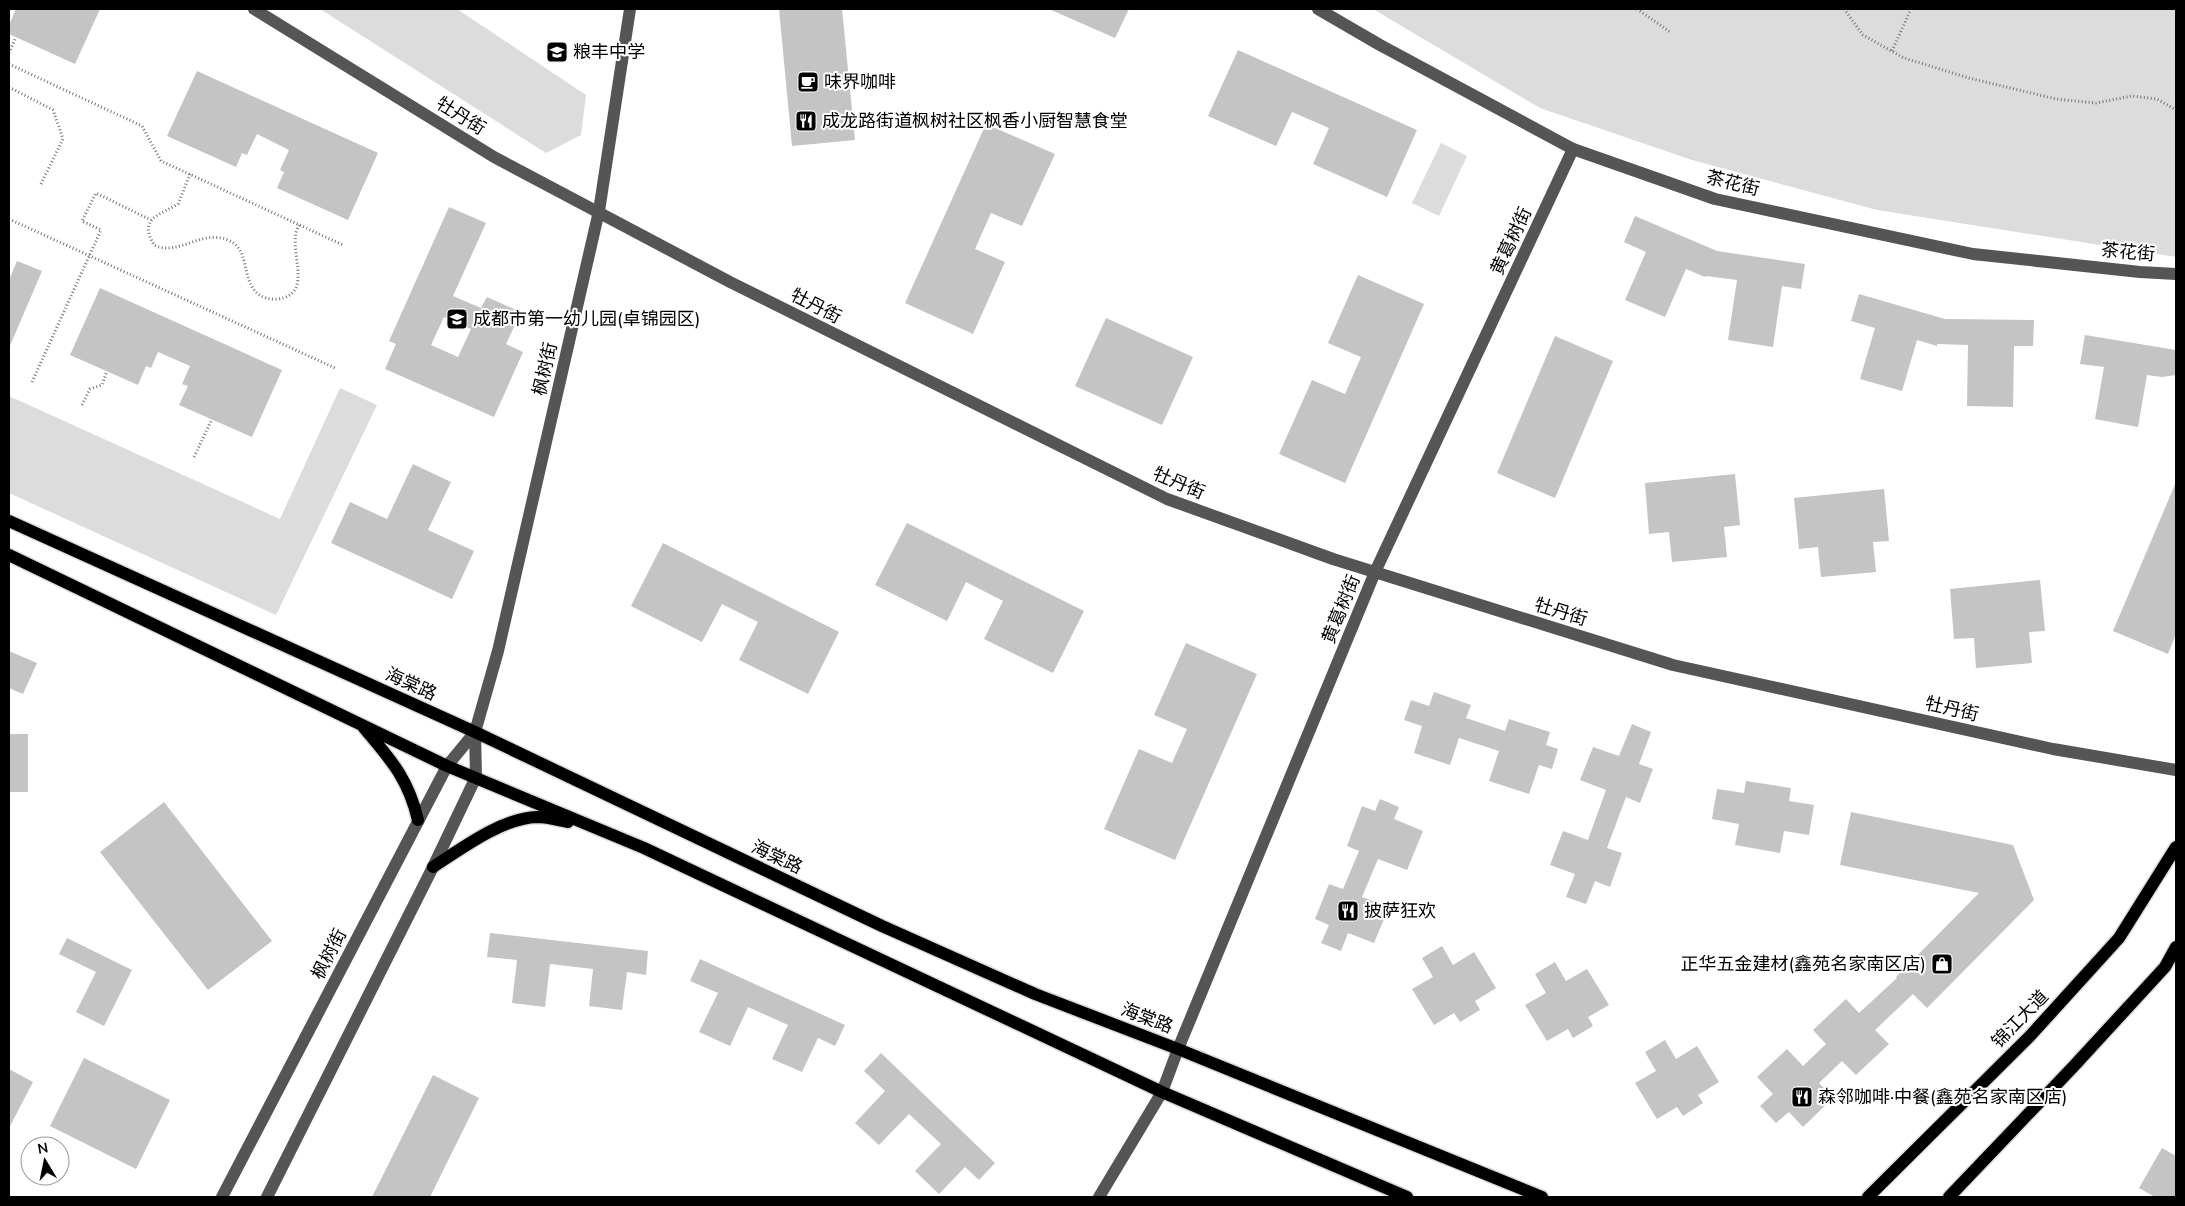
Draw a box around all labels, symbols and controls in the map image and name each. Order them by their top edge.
school or university icon: 粮丰中学 [545,40,569,64]
place label: 粮丰中学 [573,40,645,64]
cafe icon: 味界咖啡 [796,70,820,94]
place label: 味界咖啡 [824,70,896,94]
street label: 牡丹街 [432,92,490,140]
restaurant icon: 成龙路街道枫树社区枫香小厨智慧食堂 [794,109,818,133]
place label: 成龙路街道枫树社区枫香小厨智慧食堂 [822,109,1128,133]
street label: 茶花街 [1704,165,1762,201]
street label: 黄葛树街 [1485,203,1537,279]
street label: 茶花街 [2100,238,2156,266]
street label: 牡丹街 [786,283,846,329]
school or university icon: 成都市第一幼儿园(卓锦园区) [445,307,469,331]
place label: 成都市第一幼儿园(卓锦园区) [473,307,700,331]
street label: 枫树街 [527,340,563,398]
street label: 牡丹街 [1149,461,1209,505]
street label: 黄葛树街 [1316,571,1366,647]
street label: 牡丹街 [1532,593,1590,631]
street label: 海棠路 [381,662,441,706]
street label: 牡丹街 [1923,691,1981,727]
street label: 海棠路 [747,835,807,879]
restaurant icon: 披萨狂欢 [1336,899,1360,923]
place label: 披萨狂欢 [1364,899,1436,923]
street label: 枫树街 [306,924,352,984]
place label: 正华五金建材(鑫苑名家南区店) [1681,952,1926,976]
shop icon: 正华五金建材(鑫苑名家南区店) [1930,952,1954,976]
street label: 锦江大道 [1986,985,2054,1053]
street label: 海棠路 [1117,997,1177,1039]
restaurant icon: 森邻咖啡·中餐(鑫苑名家南区店) [1790,1085,1814,1109]
place label: 森邻咖啡·中餐(鑫苑名家南区店) [1818,1085,2068,1109]
north arrow [20,1136,70,1186]
text: N [36,1138,50,1159]

